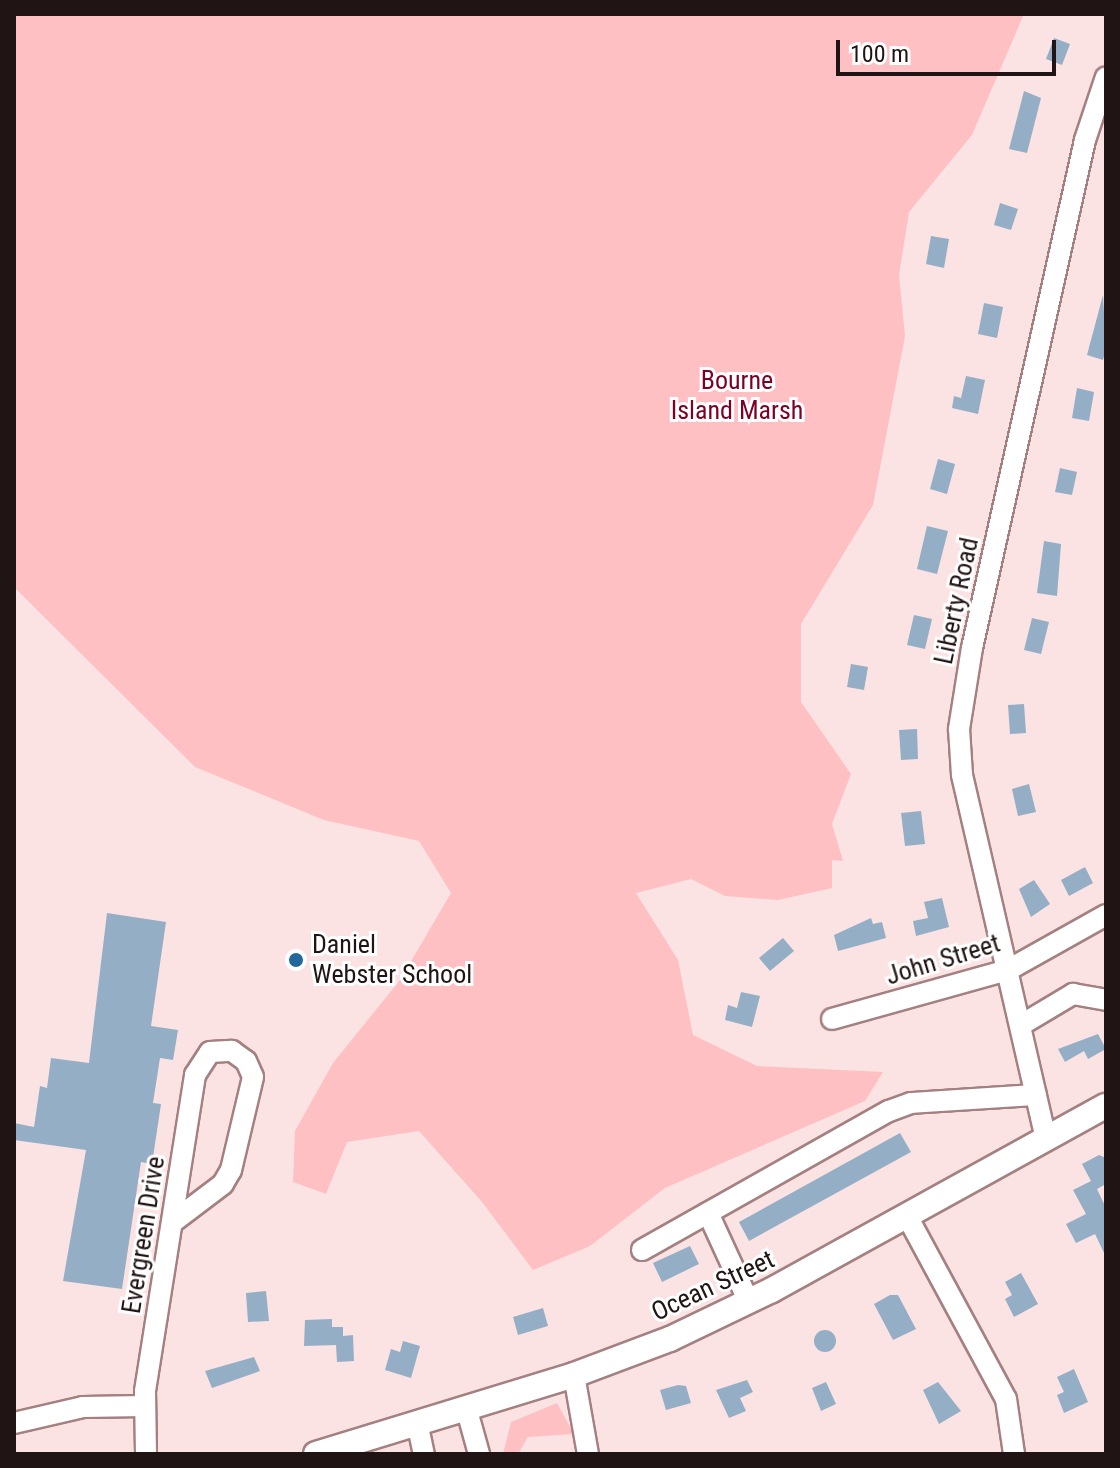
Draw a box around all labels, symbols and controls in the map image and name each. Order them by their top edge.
scale bar [840,24,1060,74]
text: 100 m [850,40,909,68]
park label: Bourne Island Marsh [671,365,803,426]
street label: Liberty Road [928,535,986,667]
street label: John Street [882,928,1004,992]
place label: Daniel Webster School [312,929,472,990]
marker: Daniel Webster School [287,951,305,969]
street label: Evergreen Drive [116,1154,172,1316]
street label: Ocean Street [647,1244,779,1328]

